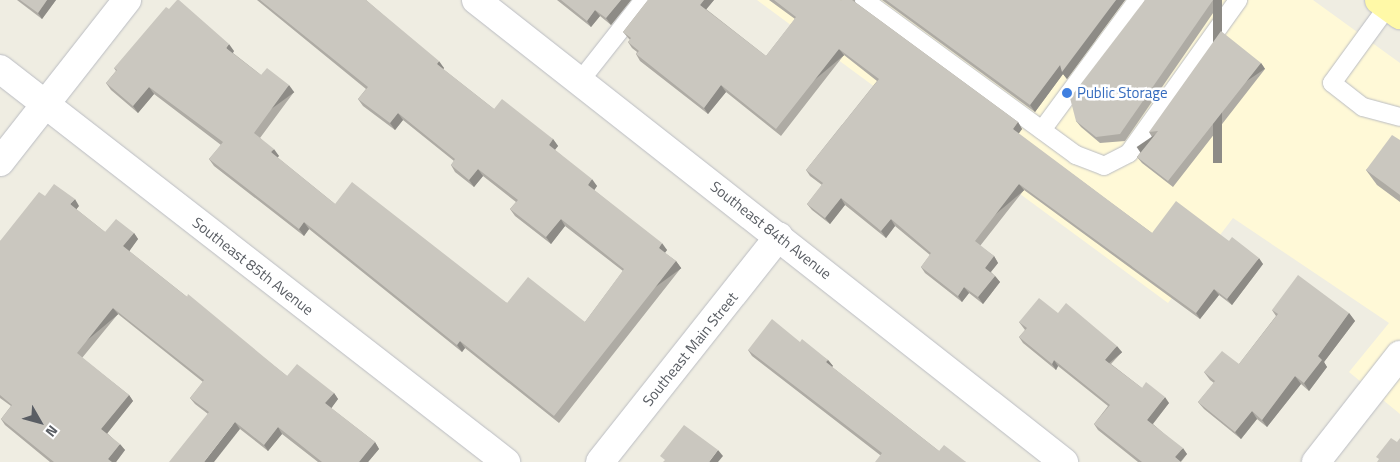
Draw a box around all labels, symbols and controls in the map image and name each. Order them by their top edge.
place label: Public Storage [1077,84,1168,102]
marker: Public Storage [1061,87,1073,99]
street label: Southeast 84th Avenue [707,177,835,283]
street label: Southeast 85th Avenue [189,213,317,319]
street label: Southeast Main Street [639,288,741,410]
north arrow [15,397,65,447]
text: N [41,421,63,442]

